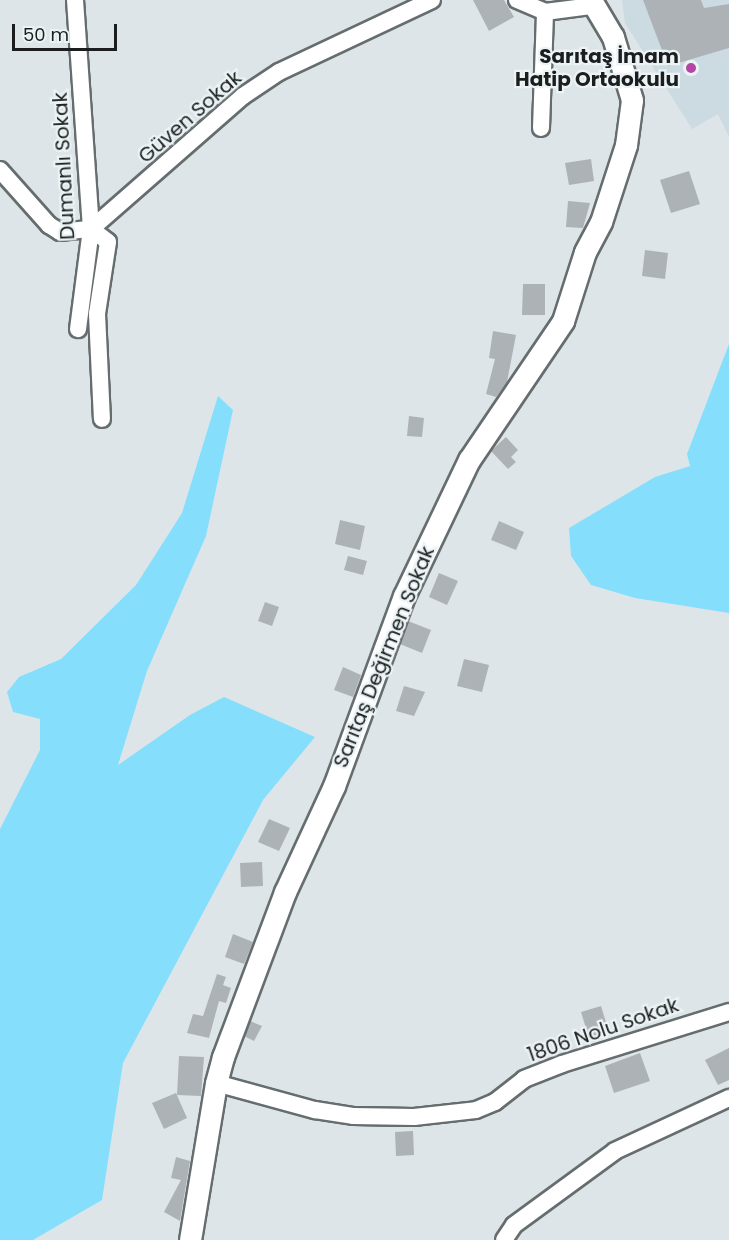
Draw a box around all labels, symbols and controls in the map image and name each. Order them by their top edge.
scale bar [15,12,120,50]
text: 50 m [23,22,69,47]
place label: Sarıtaş İmam Hatip Ortaokulu [515,45,679,92]
marker: Sarıtaş İmam Hatip Ortaokulu [684,61,698,75]
street label: Güven Sokak [134,66,246,168]
street label: Dumanlı Sokak [48,92,80,240]
street label: Sarıtaş Değirmen Sokak [329,543,439,771]
street label: 1806 Nolu Sokak [524,993,682,1067]

